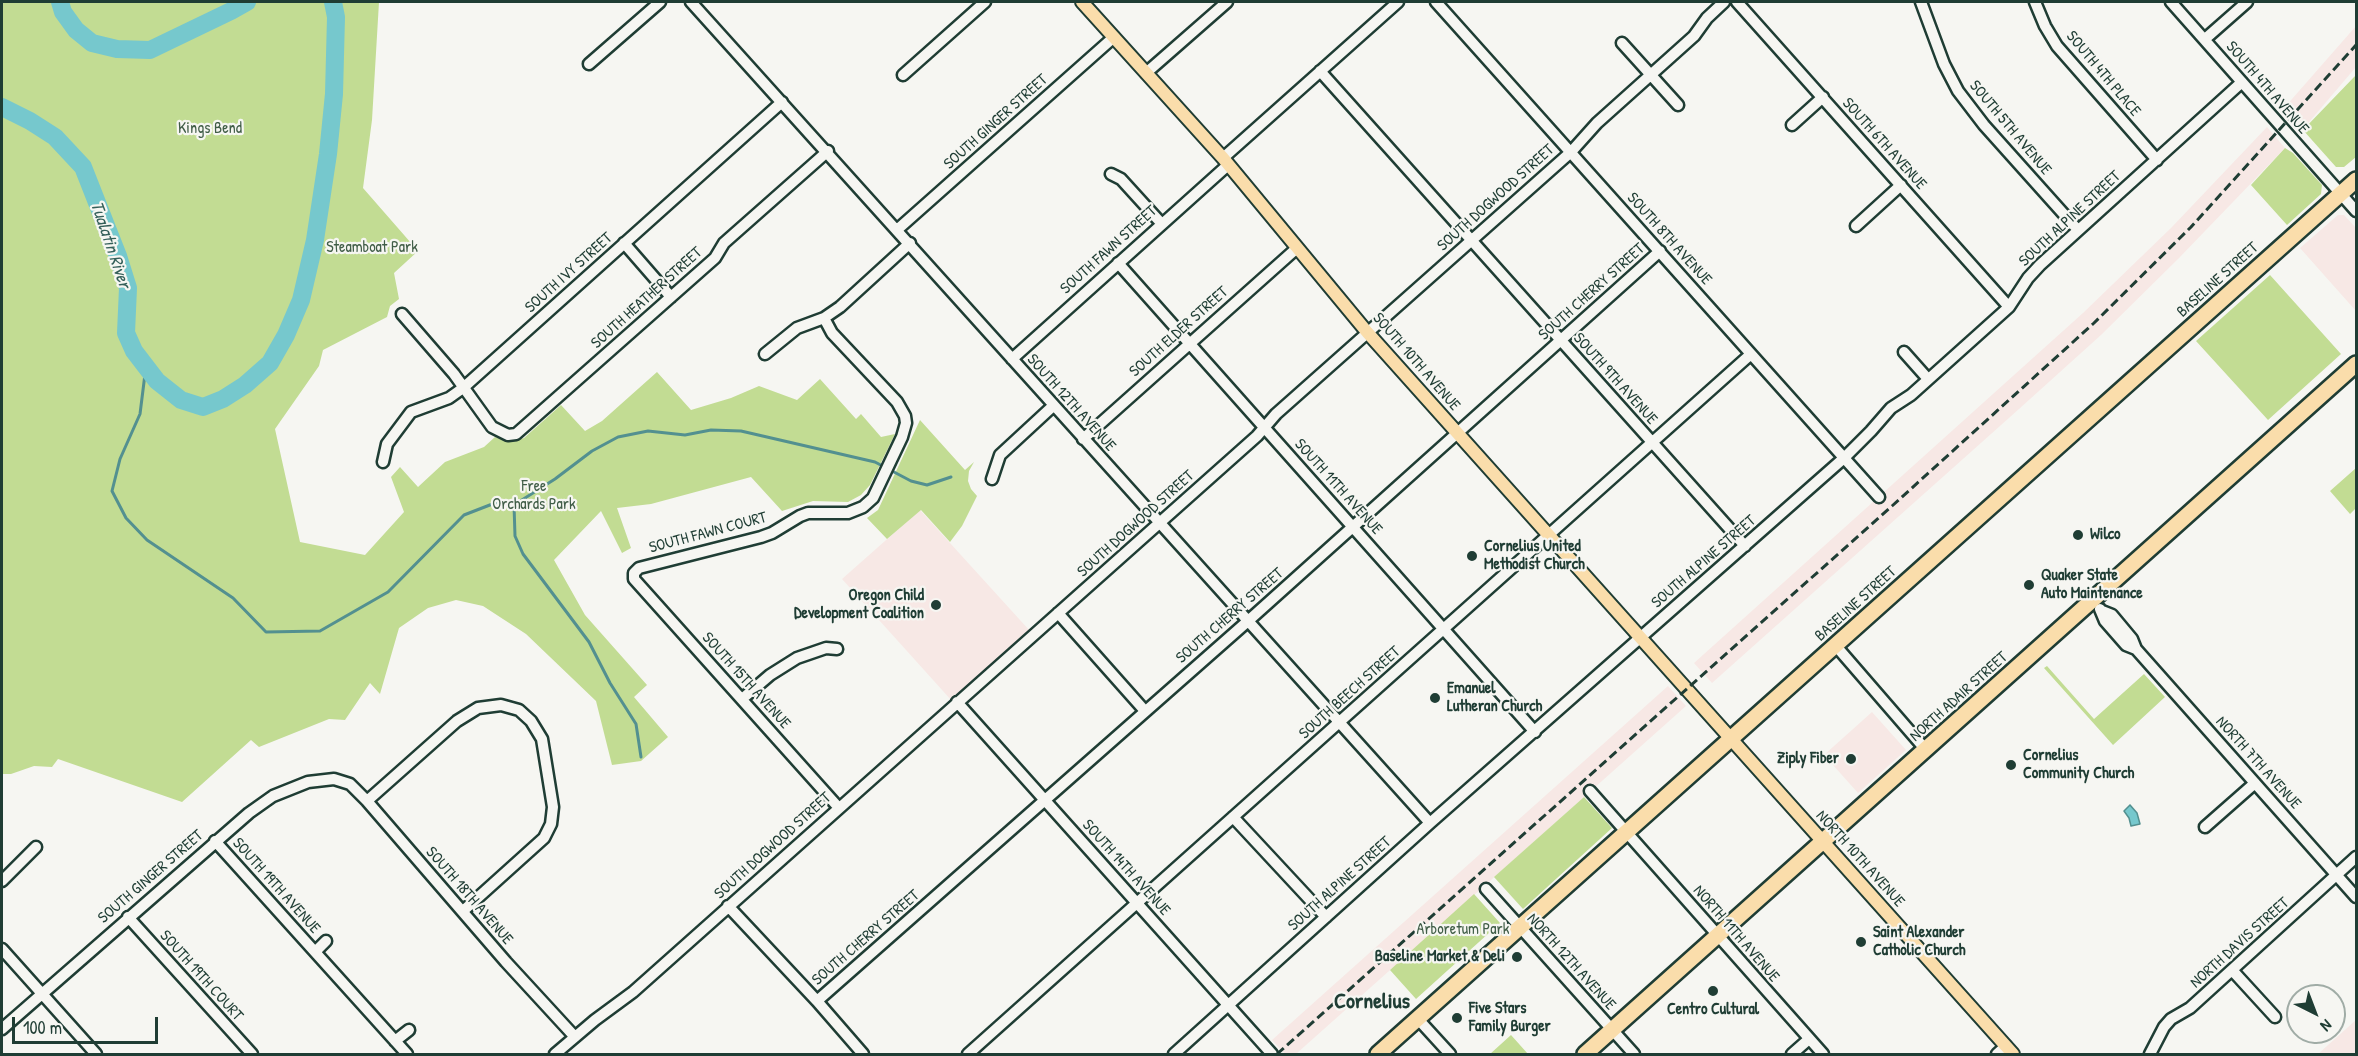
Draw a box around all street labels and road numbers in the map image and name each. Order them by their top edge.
street label: SOUTH 4TH PLACE [2062,27,2144,121]
street label: SOUTH 4TH AVENUE [2222,38,2312,138]
street label: SOUTH GINGER STREET [940,70,1052,174]
street label: SOUTH 5TH AVENUE [1965,77,2055,179]
street label: SOUTH 6TH AVENUE [1838,94,1930,194]
street label: SOUTH DOGWOOD STREET [1434,141,1558,255]
street label: SOUTH ALPINE STREET [2015,167,2125,271]
street label: SOUTH 8TH AVENUE [1623,189,1715,289]
street label: SOUTH FAWN STREET [1057,202,1161,298]
street label: SOUTH IVY STREET [521,229,617,317]
street label: BASELINE STREET [2173,238,2263,322]
street label: SOUTH CHERRY STREET [1535,239,1649,345]
street label: SOUTH HEATHER STREET [588,243,706,353]
street label: SOUTH ELDER STREET [1126,283,1232,381]
street label: SOUTH 10TH AVENUE [1368,309,1464,415]
street label: SOUTH 9TH AVENUE [1569,329,1661,429]
street label: SOUTH 12TH AVENUE [1022,351,1120,455]
street label: SOUTH 11TH AVENUE [1290,435,1386,539]
street label: SOUTH DOGWOOD STREET [1074,467,1198,581]
street label: SOUTH FAWN COURT [647,508,769,558]
street label: SOUTH ALPINE STREET [1648,511,1760,613]
street label: BASELINE STREET [1811,562,1901,646]
street label: SOUTH CHERRY STREET [1172,564,1288,668]
street label: SOUTH 15TH AVENUE [698,629,794,733]
street label: SOUTH BEECH STREET [1295,643,1405,743]
street label: NORTH ADAIR STREET [1906,648,2012,746]
street label: NORTH 7TH AVENUE [2211,713,2305,813]
street label: SOUTH DOGWOOD STREET [711,789,835,903]
street label: NORTH 10TH AVENUE [1812,807,1908,911]
street label: SOUTH 14TH AVENUE [1078,816,1174,920]
street label: SOUTH GINGER STREET [94,826,208,928]
street label: SOUTH ALPINE STREET [1285,833,1395,935]
street label: SOUTH 19TH AVENUE [228,834,324,938]
street label: SOUTH 18TH AVENUE [421,843,517,949]
street label: NORTH 11TH AVENUE [1689,882,1783,986]
street label: SOUTH CHERRY STREET [808,886,924,990]
street label: NORTH DAVIS STREET [2187,894,2293,992]
street label: NORTH 12TH AVENUE [1523,910,1619,1014]
street label: SOUTH 19TH COURT [155,927,247,1025]

